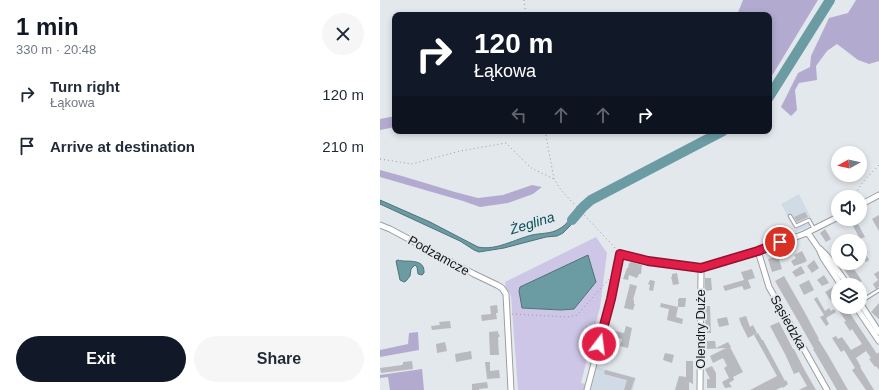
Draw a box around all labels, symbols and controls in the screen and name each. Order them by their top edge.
text: 1 min [16,13,79,40]
button: close [322,13,364,55]
icon: right [408,28,460,80]
text: 120 m [474,28,553,59]
text: 330 m · 20:48 [16,42,96,57]
text: Łąkowa [474,61,536,81]
text: Turn right [50,78,120,95]
icon: right [16,83,38,105]
text: 120 m [322,86,364,103]
text: Łąkowa [50,95,95,110]
icon: left [508,104,530,126]
icon: ahead [550,104,572,126]
icon: ahead [592,104,614,126]
icon: right [634,104,656,126]
icon: arrive [16,135,38,157]
text: Arrive at destination [50,138,195,155]
text: 210 m [322,138,364,155]
north arrow [831,146,867,182]
map controls [831,146,867,314]
button: sound [831,190,867,226]
water label: Żeglina [507,209,556,238]
pin [763,225,797,259]
icon: arrive [769,231,791,253]
street label: Podzamcze [405,232,472,278]
button: search [831,234,867,270]
button: layers [831,278,867,314]
street label: Olendry Duże [693,289,708,369]
street label: Sąsiedzka [767,292,810,353]
position arrow [578,323,620,365]
button: Exit [16,336,186,382]
button: Share [194,336,364,382]

